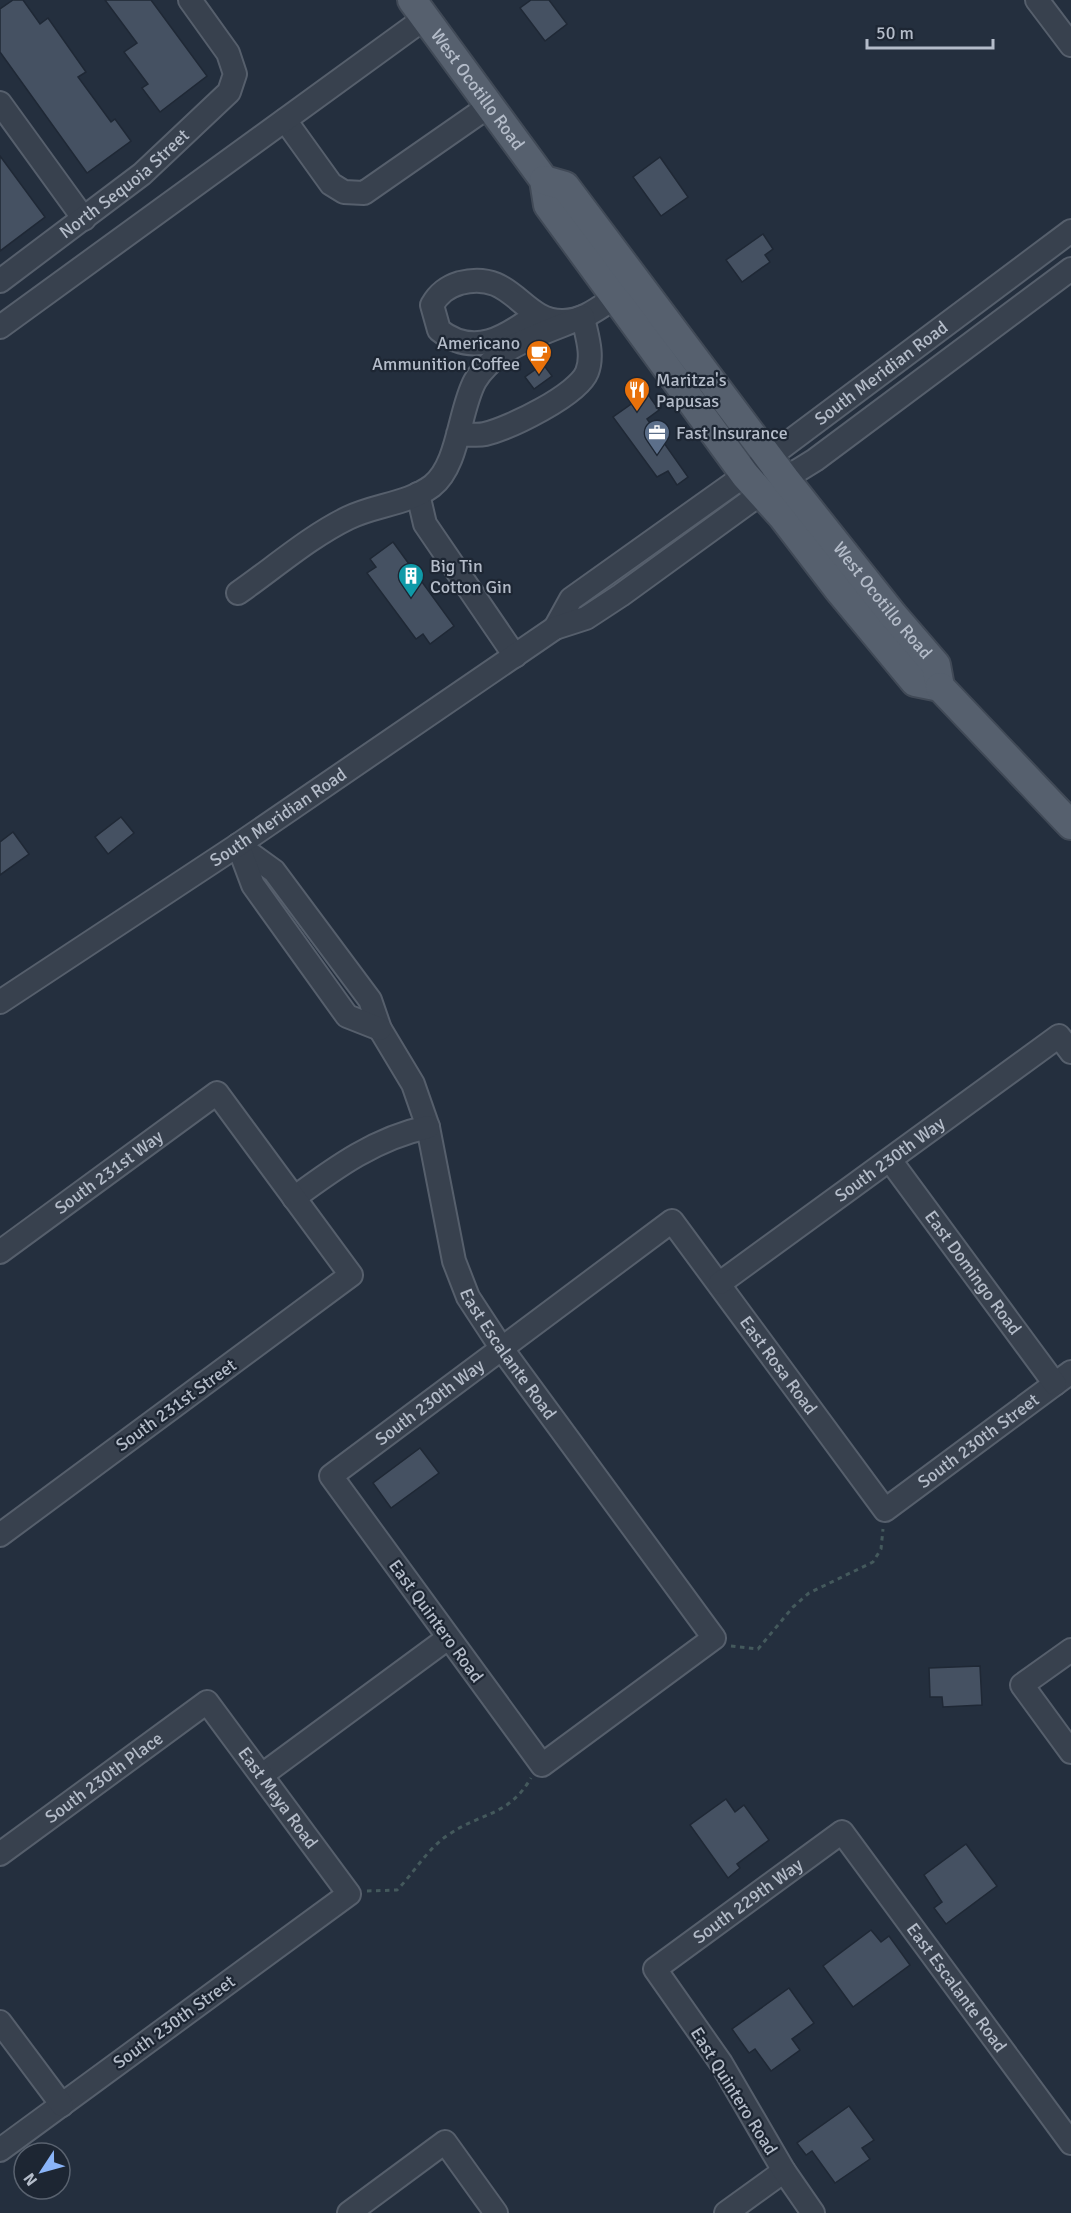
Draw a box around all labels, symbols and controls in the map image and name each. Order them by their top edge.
scale bar [867,12,993,50]
text: 50 m [876,22,914,44]
street label: West Ocotillo Road [426,25,529,154]
street label: North Sequoia Street [55,124,194,243]
street label: South Meridian Road [810,316,952,430]
place label: Americano Ammunition Coffee [372,332,520,375]
cafe icon: Americano Ammunition Coffee [524,338,554,376]
place label: Maritza's Papusas [656,369,727,412]
restaurant icon: Maritza's Papusas [622,375,652,413]
office icon: Fast Insurance [642,418,672,456]
place label: Fast Insurance [676,422,788,444]
street label: West Ocotillo Road [828,537,937,663]
place label: Big Tin Cotton Gin [430,555,512,598]
building icon: Big Tin Cotton Gin [396,561,426,599]
street label: South Meridian Road [206,763,351,871]
street label: South 230th Way [830,1112,949,1207]
street label: South 231st Way [50,1125,168,1219]
street label: East Domingo Road [920,1206,1026,1339]
street label: East Escalante Road [455,1285,561,1424]
street label: East Rosa Road [735,1312,822,1419]
street label: South 231st Street [112,1354,240,1456]
street label: South 230th Way [371,1354,489,1450]
street label: South 230th Street [913,1388,1043,1493]
street label: East Quintero Road [384,1555,488,1687]
street label: South 230th Place [41,1727,167,1828]
street label: East Maya Road [233,1743,323,1853]
street label: South 229th Way [689,1853,807,1948]
street label: East Escalante Road [902,1919,1011,2057]
street label: South 230th Street [109,1970,239,2074]
street label: East Quintero Road [686,2023,782,2159]
north arrow [12,2141,72,2201]
text: N [19,2169,42,2190]

